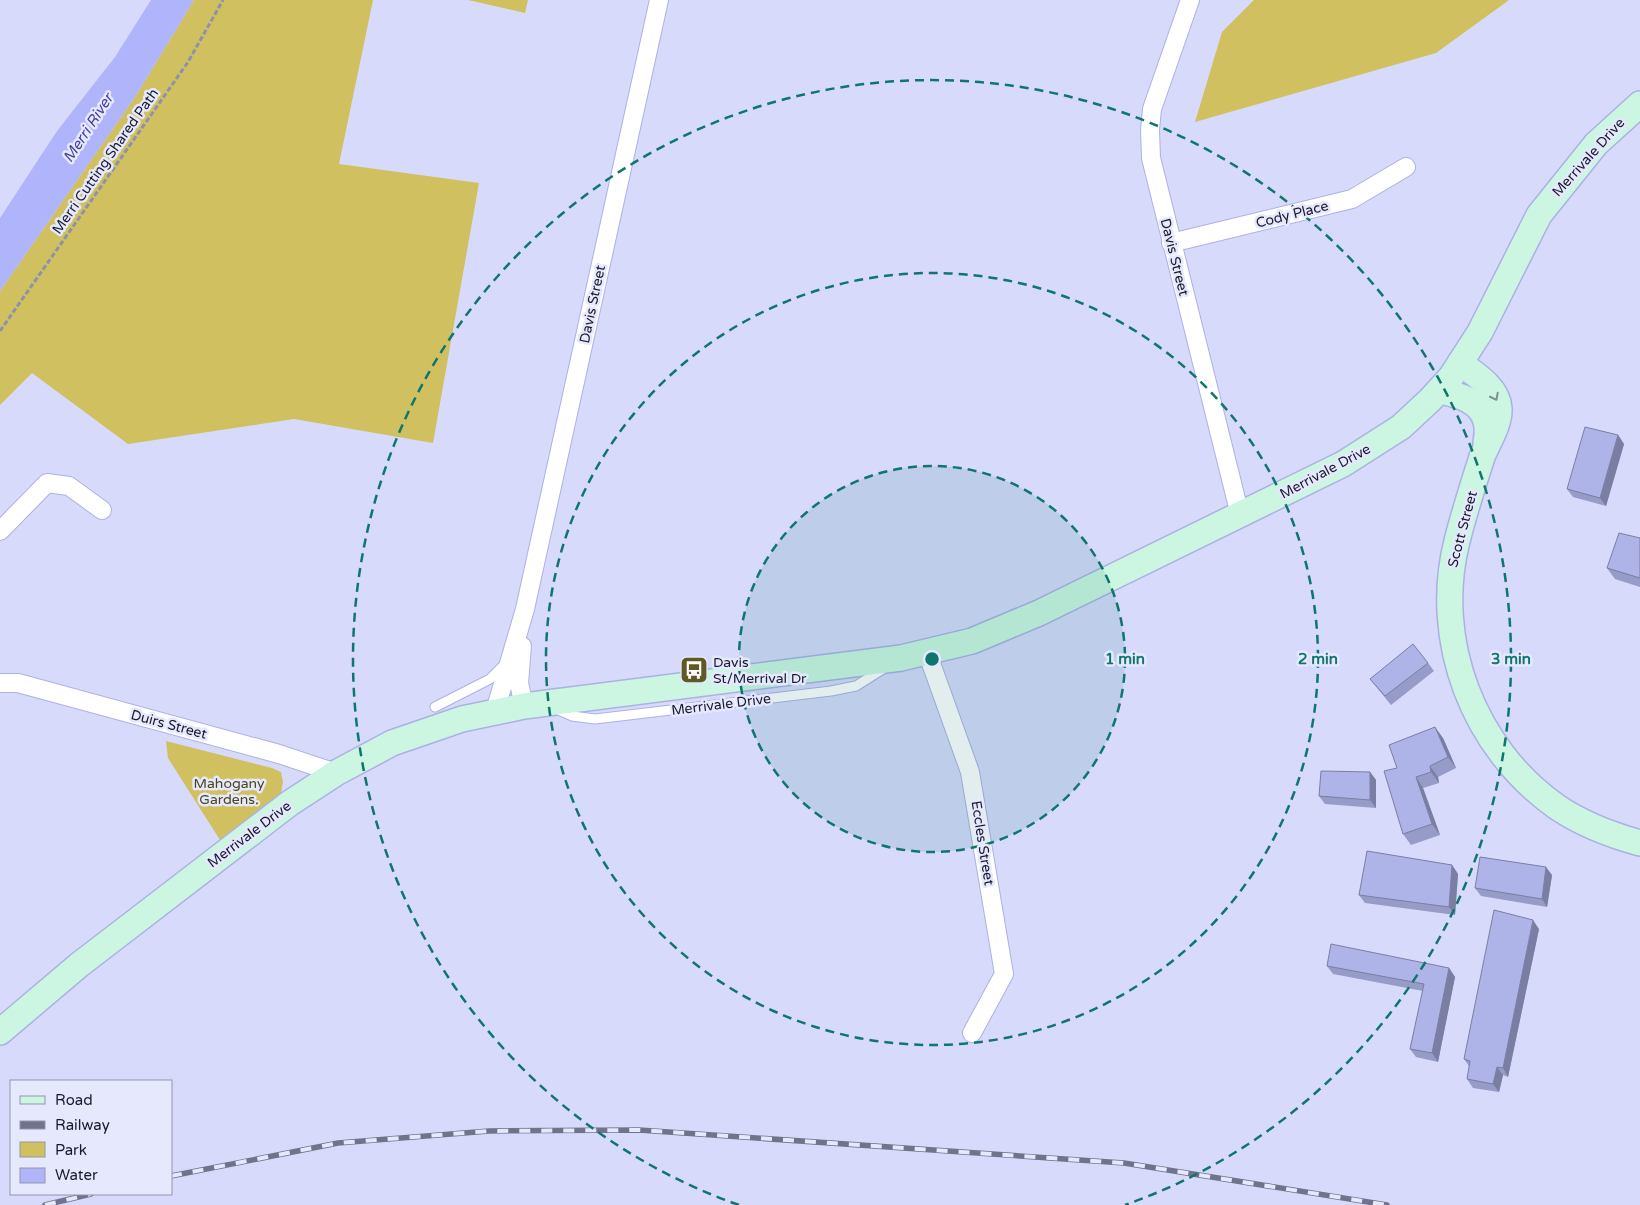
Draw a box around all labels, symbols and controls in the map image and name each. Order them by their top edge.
street label: Merri Cutting Shared Path [49,85,162,237]
water label: Merri River [59,88,118,166]
street label: Merrivale Drive [1549,114,1628,200]
street label: Cody Place [1254,197,1330,232]
street label: Davis Street [1157,217,1193,298]
street label: Davis Street [576,263,609,345]
one-way arrow [1488,392,1499,401]
street label: Merrivale Drive [1277,440,1374,502]
street label: Scott Street [1444,488,1481,569]
centre of rings [923,650,941,668]
text: 1 min [1105,650,1145,668]
text: 2 min [1298,650,1338,668]
text: 3 min [1491,650,1531,668]
place label: Davis St/Merrival Dr [713,654,807,687]
bus stop icon: Davis St/Merrival Dr [679,655,709,685]
street label: Merrivale Drive [670,690,772,719]
street label: Duirs Street [129,706,209,743]
park label: Mahogany Gardens. [193,775,265,808]
street label: Merrivale Drive [204,797,294,871]
street label: Eccles Street [967,800,998,887]
legend [10,1080,172,1195]
text: Road [55,1091,93,1109]
text: Railway [55,1116,110,1134]
text: Park [55,1141,87,1159]
text: Water [55,1166,98,1184]

